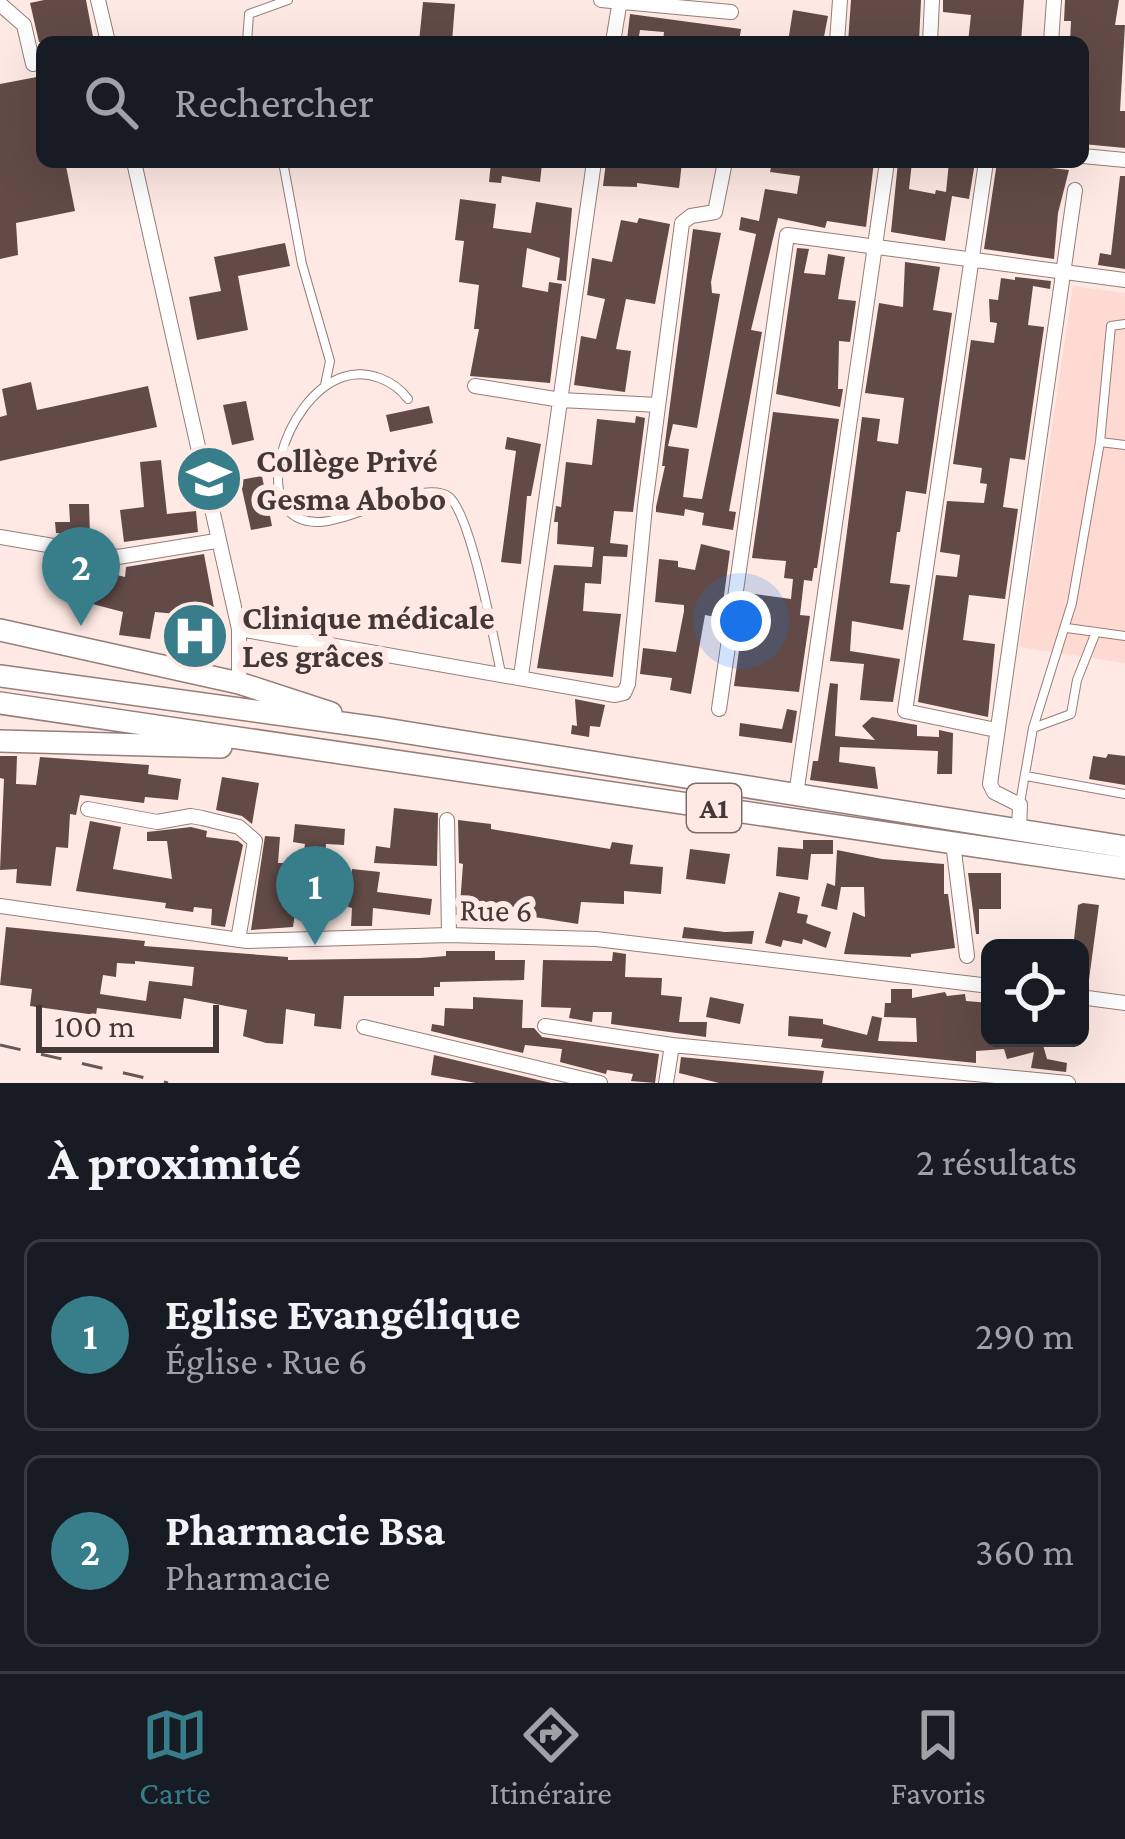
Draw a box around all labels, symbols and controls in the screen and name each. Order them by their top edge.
search box [36,36,1089,168]
icon: search [78,69,144,135]
text: Rechercher [174,77,374,127]
place label: Collège Privé Gesma Abobo [256,442,446,517]
school or university icon: Collège Privé Gesma Abobo [174,444,244,514]
pin: 2 [42,527,120,626]
your location [711,591,771,651]
place label: Clinique médicale Les grâces [242,599,495,674]
hospital icon: Clinique médicale Les grâces [160,601,230,671]
road number: A1 [687,784,741,832]
pin: 1 [276,846,354,945]
street label: Rue 6 [459,890,533,929]
map controls [981,939,1089,1047]
button: locate [981,939,1089,1047]
scale bar [36,999,219,1052]
text: 100 m [54,1007,135,1044]
text: À proximité [48,1133,301,1190]
text: 2 résultats [916,1140,1077,1183]
text: Eglise Evangélique [165,1289,521,1339]
text: 1 [83,1314,97,1357]
text: 290 m [975,1314,1074,1357]
text: Église · Rue 6 [165,1339,368,1382]
text: Pharmacie Bsa [165,1505,445,1555]
text: 2 [80,1530,100,1573]
text: 360 m [975,1530,1074,1573]
text: Pharmacie [165,1555,330,1598]
tab: Carte [139,1702,211,1811]
tab: Itinéraire [489,1702,612,1811]
tab: Favoris [890,1702,986,1811]

